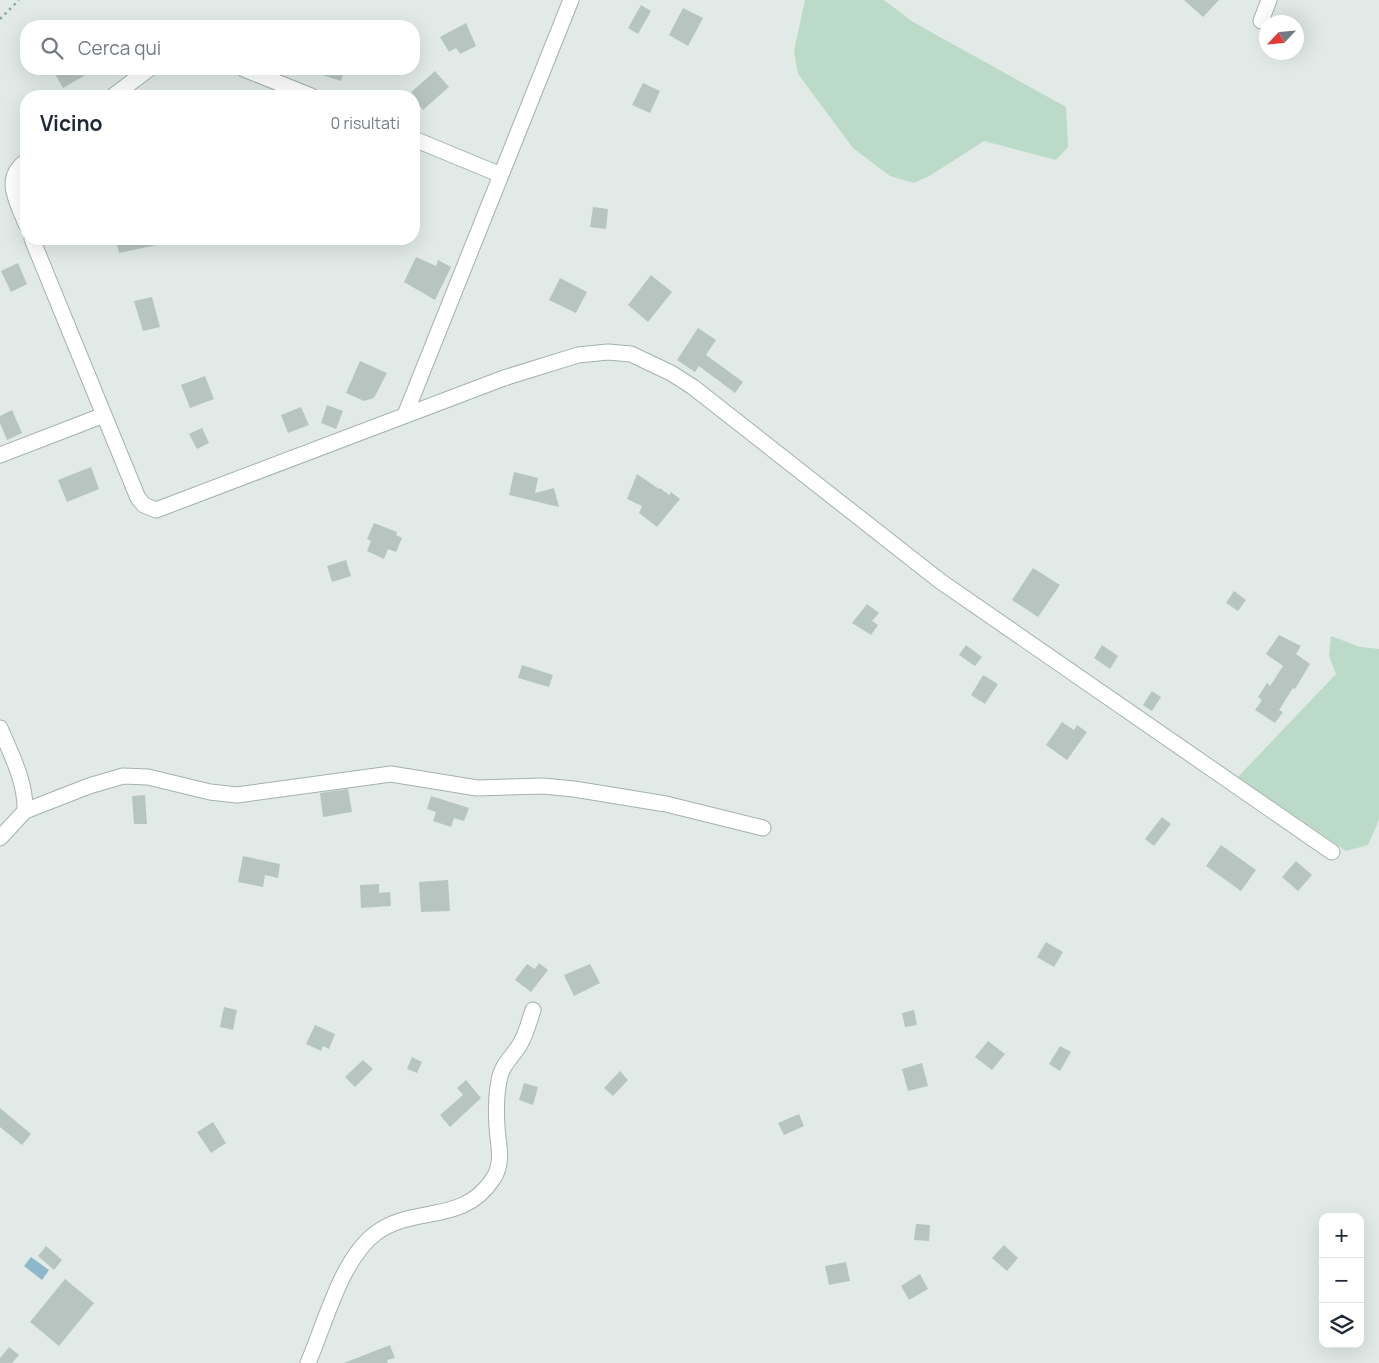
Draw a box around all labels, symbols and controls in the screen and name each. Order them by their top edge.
north arrow [1259,15,1304,60]
search box [20,20,420,75]
icon: search [38,34,66,62]
text: Cerca qui [78,35,161,61]
text: Vicino [40,109,103,137]
text: 0 risultati [330,112,400,134]
map controls [1319,1213,1364,1348]
button: + [1319,1213,1364,1258]
button: − [1319,1258,1364,1303]
button: layers [1319,1303,1364,1348]

